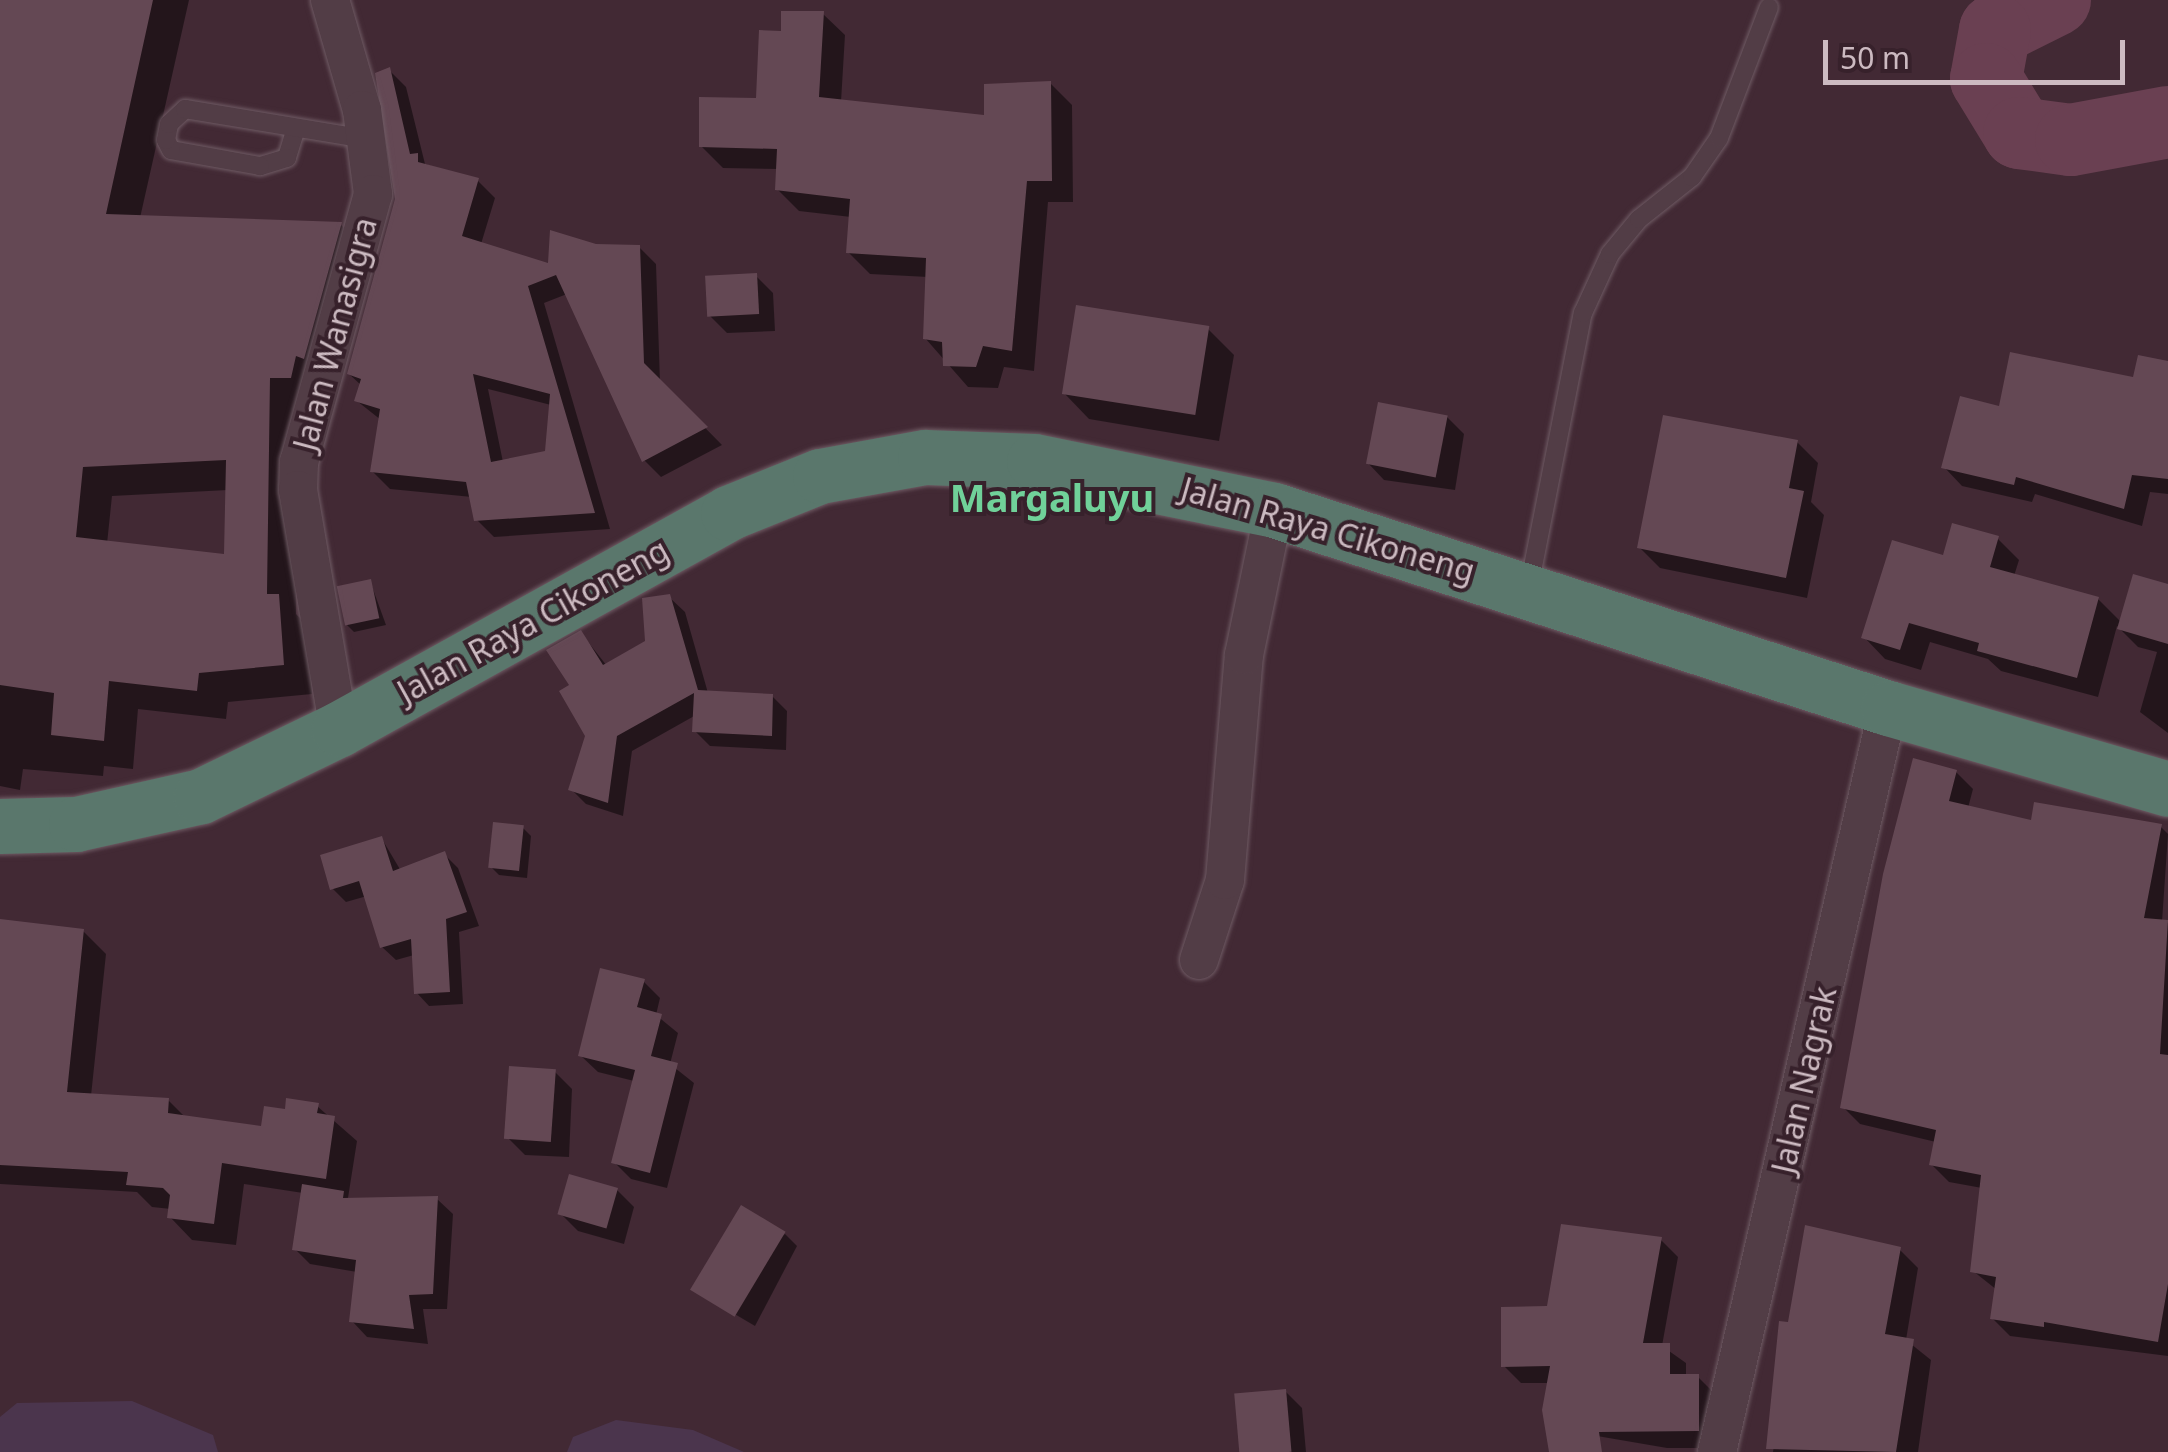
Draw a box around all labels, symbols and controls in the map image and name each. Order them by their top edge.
scale bar [1828,20,2130,82]
text: 50 m [1840,37,1910,78]
street label: Jalan Wanasigra [285,213,385,455]
street label: Jalan Raya Cikoneng [1177,470,1479,590]
district label: Margaluyu [950,475,1154,521]
street label: Jalan Raya Cikoneng [391,531,675,711]
street label: Jalan Nagrak [1764,983,1844,1177]

